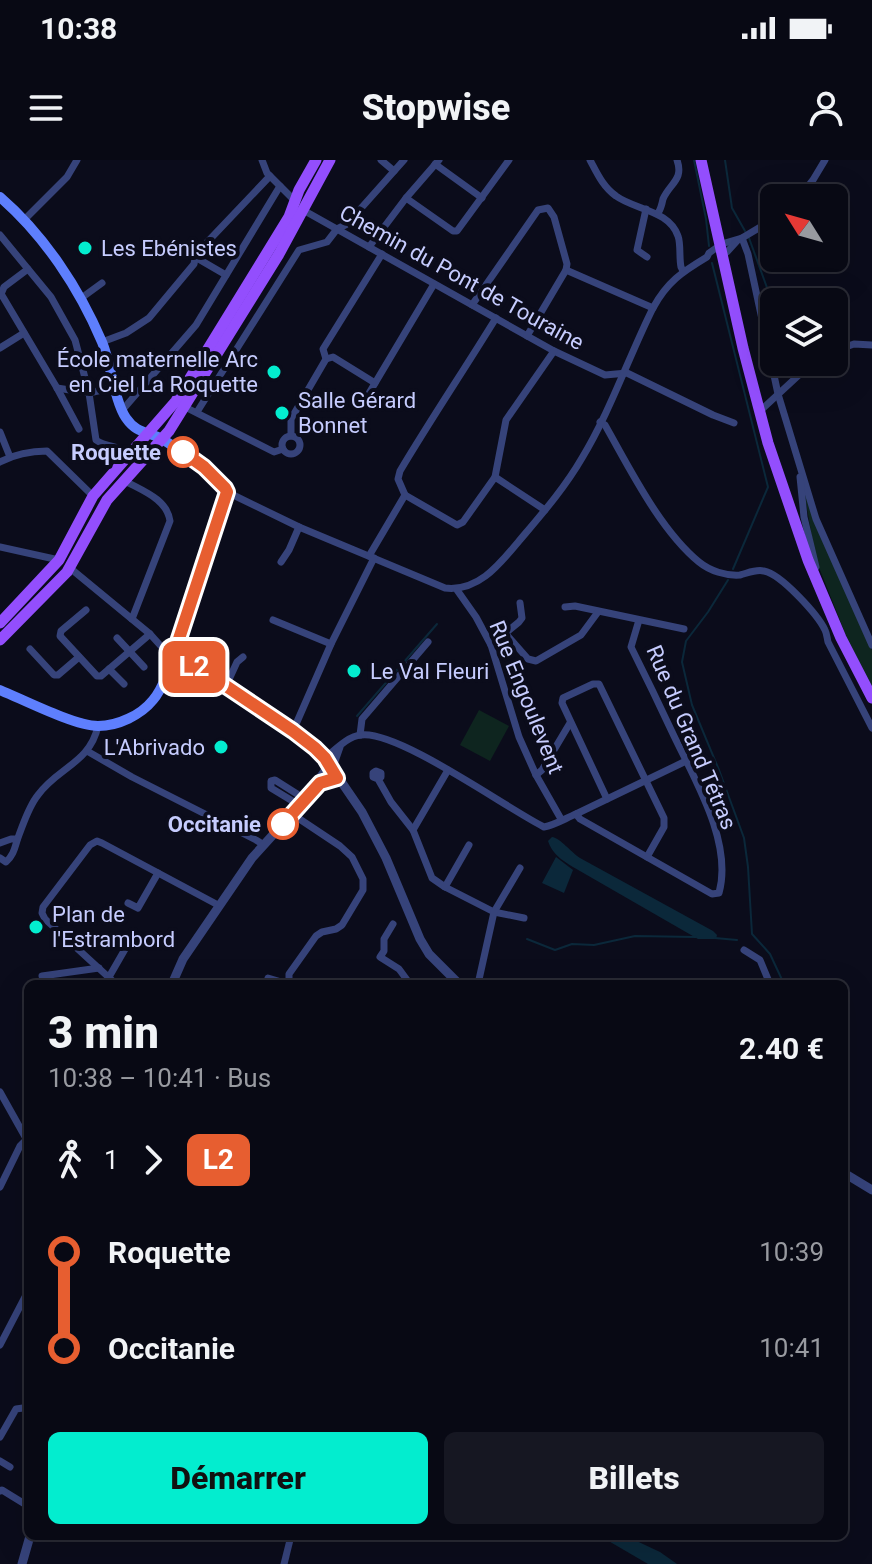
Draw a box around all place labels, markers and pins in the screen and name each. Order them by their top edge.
place label: Les Ebénistes [101,236,237,261]
marker: Les Ebénistes [76,239,94,257]
place label: École maternelle Arc en Ciel La Roquette [57,347,258,397]
marker: École maternelle Arc en Ciel La Roquette [265,363,283,381]
place label: Salle Gérard Bonnet [298,388,416,438]
marker: Salle Gérard Bonnet [273,404,291,422]
marker: Roquette [168,437,198,467]
place label: Roquette [71,440,161,465]
place label: Le Val Fleuri [370,659,489,684]
marker: Le Val Fleuri [345,662,363,680]
place label: L'Abrivado [104,735,205,760]
marker: L'Abrivado [212,738,230,756]
marker: Occitanie [268,809,298,839]
place label: Occitanie [168,812,261,837]
place label: Plan de l'Estrambord [52,902,175,952]
marker: Plan de l'Estrambord [27,918,45,936]

